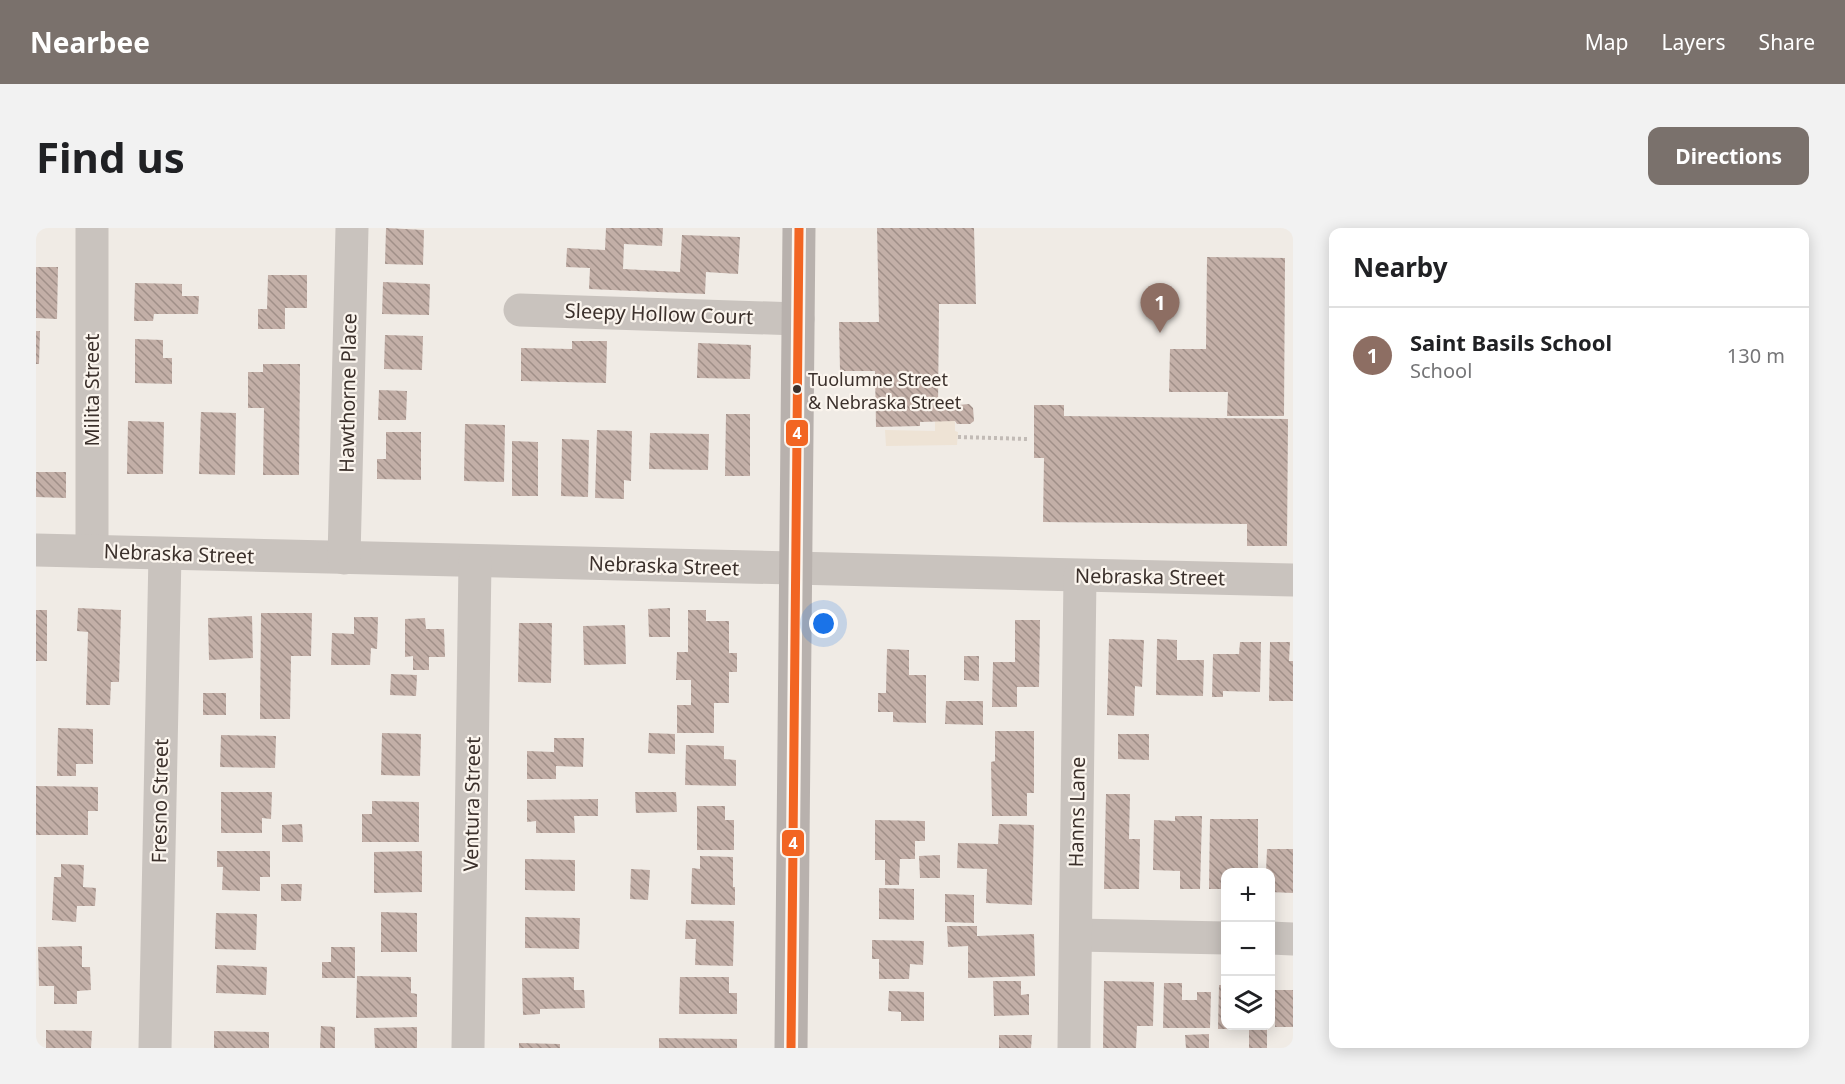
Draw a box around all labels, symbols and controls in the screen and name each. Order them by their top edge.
text: Nearbee [30,23,150,61]
text: Map [1585,28,1629,56]
text: Layers [1662,28,1726,56]
text: Share [1759,28,1815,56]
button: Directions [1648,127,1809,185]
text: Find us [36,128,185,185]
text: Nearby [1353,249,1448,285]
pin: 1 [1140,284,1180,333]
street label: Sleepy Hollow Court [564,297,754,330]
street label: Hawthorne Place [333,313,362,473]
text: Saint Basils School [1410,327,1612,357]
street label: Milita Street [78,333,105,447]
text: 1 [1367,342,1378,369]
text: 130 m [1727,342,1785,369]
text: School [1410,357,1472,384]
place label: Tuolumne Street & Nebraska Street [808,367,962,414]
marker: Tuolumne Street & Nebraska Street [791,383,803,395]
line badge: 4 [785,419,809,447]
text: 4 [792,422,802,444]
street label: Nebraska Street [103,537,255,570]
street label: Nebraska Street [588,549,740,582]
street label: Nebraska Street [1075,562,1225,591]
your location [809,609,838,638]
street label: Ventura Street [457,736,486,872]
street label: Fresno Street [145,738,174,864]
street label: Hanns Lane [1062,756,1091,868]
line badge: 4 [781,829,805,857]
text: 4 [788,832,798,854]
map controls [1221,868,1275,1030]
button: + [1221,868,1275,922]
button: − [1221,922,1275,976]
button: layers [1221,976,1275,1030]

